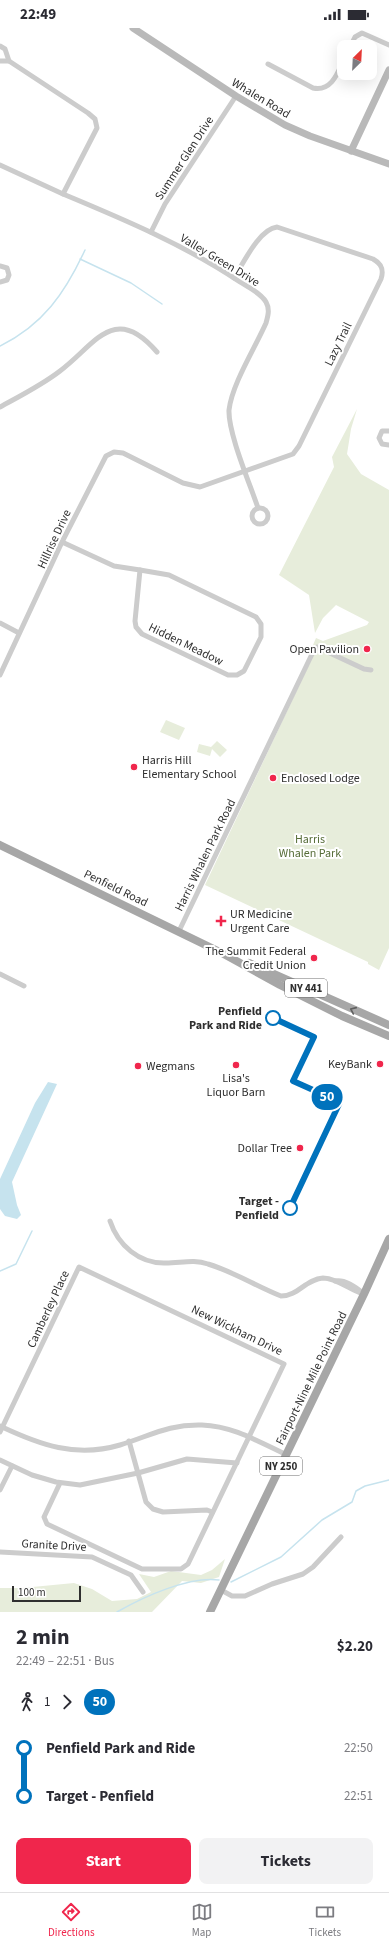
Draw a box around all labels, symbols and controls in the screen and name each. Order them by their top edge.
text: 22:49 [20,4,56,25]
north arrow [337,40,377,80]
map controls [337,40,377,80]
street label: Whalen Road [228,74,293,123]
street label: Summer Glen Drive [151,113,218,203]
street label: Valley Green Drive [177,230,263,291]
street label: Lazy Trail [321,319,356,369]
street label: Hillrise Drive [33,507,76,572]
street label: Hidden Meadow [146,619,226,670]
place label: Open Pavilion [289,641,359,658]
marker: Open Pavilion [362,644,372,654]
place label: Harris Hill Elementary School [142,752,237,783]
marker: Harris Hill Elementary School [129,762,139,772]
place label: Enclosed Lodge [281,770,360,787]
marker: Enclosed Lodge [268,773,278,783]
street label: Harris Whalen Park Road [171,796,240,914]
park label: Harris Whalen Park [279,831,341,862]
street label: Penfield Road [81,866,151,911]
place label: UR Medicine Urgent Care [230,906,292,937]
marker: UR Medicine Urgent Care [215,915,227,927]
place label: The Summit Federal Credit Union [205,943,306,974]
marker: The Summit Federal Credit Union [309,953,319,963]
road number: NY 441 [285,979,327,997]
place label: Penfield Park and Ride [189,1003,262,1034]
one-way arrow [350,1006,357,1014]
marker: Penfield Park and Ride [265,1010,281,1026]
place label: KeyBank [328,1056,372,1073]
place label: Wegmans [146,1058,195,1075]
marker: KeyBank [375,1059,385,1069]
marker: Lisa's Liquor Barn [231,1060,241,1070]
marker: Wegmans [133,1061,143,1071]
place label: Lisa's Liquor Barn [207,1070,265,1101]
line badge: 50 [309,1084,345,1110]
text: 50 [320,1087,334,1107]
place label: Dollar Tree [238,1140,292,1157]
marker: Dollar Tree [295,1143,305,1153]
place label: Target - Penfield [235,1193,279,1224]
marker: Target - Penfield [282,1200,298,1216]
street label: Camberley Place [23,1268,74,1351]
street label: New Wickham Drive [188,1301,285,1360]
street label: Fairport-Nine Mile Point Road [272,1308,351,1448]
road number: NY 250 [260,1457,302,1475]
street label: Granite Drive [21,1535,87,1556]
scale bar [12,1584,81,1603]
text: 100 m [18,1585,46,1600]
text: 2 min [16,1621,70,1653]
text: $2.20 [337,1636,373,1657]
text: 22:49 – 22:51 · Bus [16,1652,114,1670]
icon: walk [16,1691,38,1713]
icon: forward [56,1691,78,1713]
text: 50 [92,1692,107,1712]
text: 1 [44,1693,50,1711]
text: Penfield Park and Ride [46,1738,195,1759]
text: 22:50 [344,1739,373,1757]
text: Target - Penfield [46,1786,154,1807]
text: 22:51 [344,1787,373,1805]
button: Start [16,1838,191,1884]
button: Tickets [199,1838,373,1884]
tab: Directions [48,1901,95,1940]
tab: Map [191,1901,213,1940]
tab: Tickets [309,1901,341,1940]

